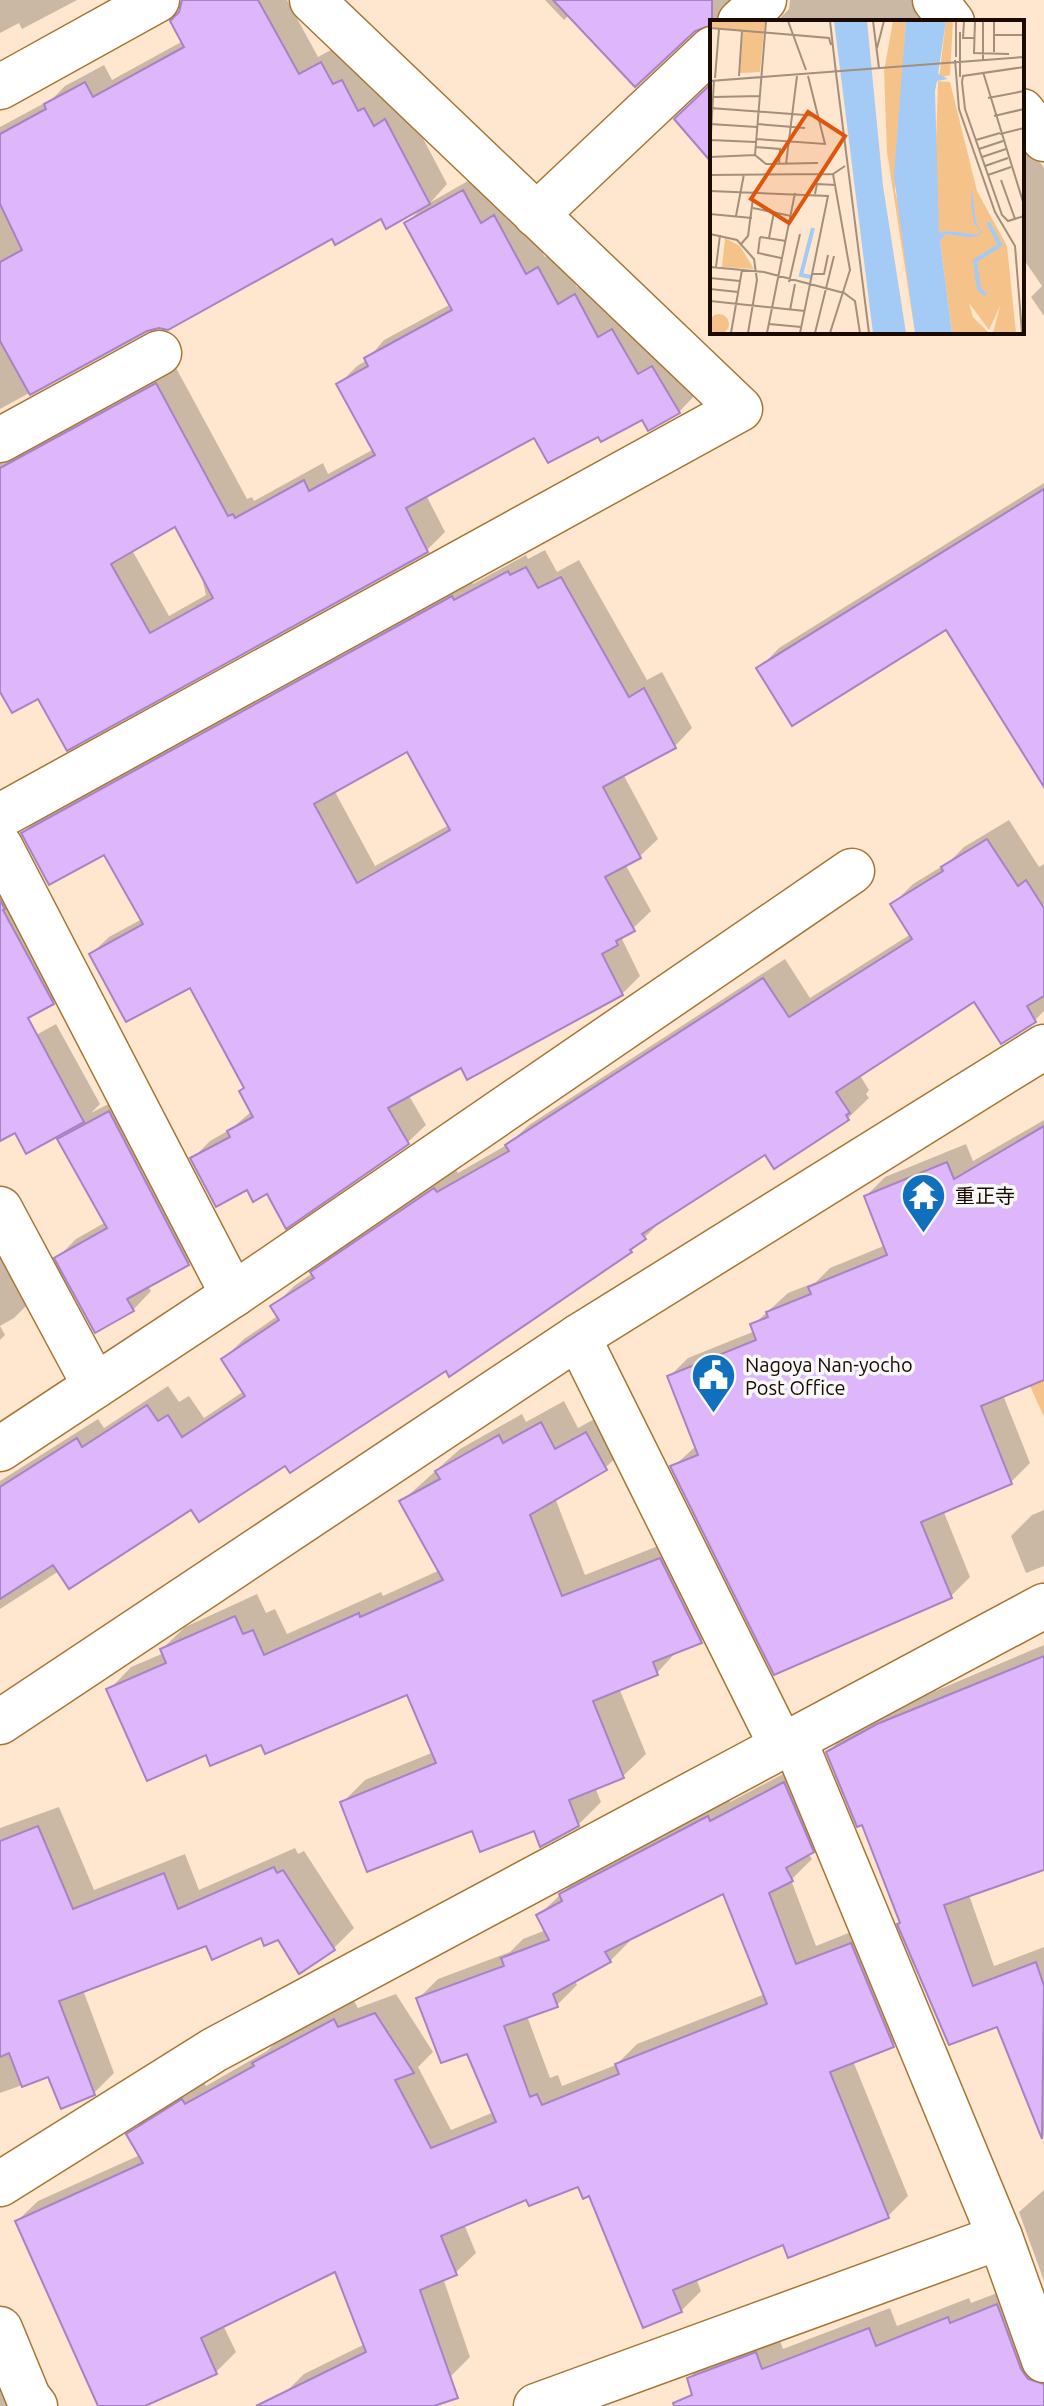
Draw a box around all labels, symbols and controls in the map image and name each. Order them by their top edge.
inset map [710,20,1024,334]
temple icon: 重正寺 [900,1171,948,1234]
place label: 重正寺 [955,1184,1015,1207]
public building icon: Nagoya Nan-yocho Post Office [690,1351,738,1414]
place label: Nagoya Nan-yocho Post Office [745,1353,913,1399]

